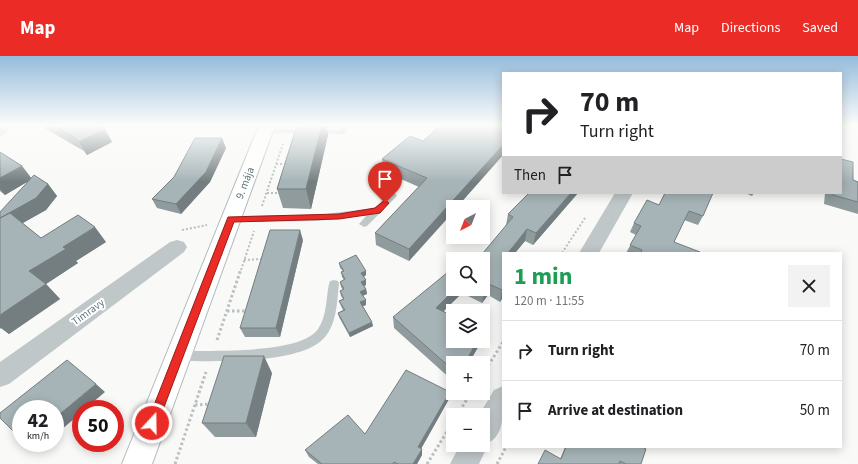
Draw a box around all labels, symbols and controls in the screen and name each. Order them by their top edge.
text: Map [20,15,55,42]
text: Map [674,18,699,38]
text: Directions [721,18,780,38]
text: Saved [802,18,838,38]
text: 70 m [580,82,639,122]
icon: right [514,88,566,140]
text: Turn right [580,119,654,144]
pin [368,162,402,203]
icon: arrive [554,164,576,186]
street label: 9. mája [232,165,258,201]
text: Then [514,165,546,186]
icon: arrive [374,168,396,190]
north arrow [446,200,490,244]
map controls [446,200,490,452]
button: search [446,252,490,296]
text: 1 min [514,259,572,294]
button: close [788,265,830,307]
text: 120 m · 11:55 [514,292,584,310]
street label: Timravy [69,295,107,329]
button: layers [446,304,490,348]
icon: right [514,340,536,362]
text: Turn right [548,340,614,361]
text: 70 m [800,340,830,361]
button: + [446,356,490,400]
speed limit sign: 50 [72,400,124,452]
icon: arrive [514,400,536,422]
text: Arrive at destination [548,400,683,421]
text: 50 m [800,400,830,421]
position arrow [131,402,173,444]
text: 42 [27,407,49,435]
button: − [446,408,490,452]
text: km/h [27,429,49,443]

